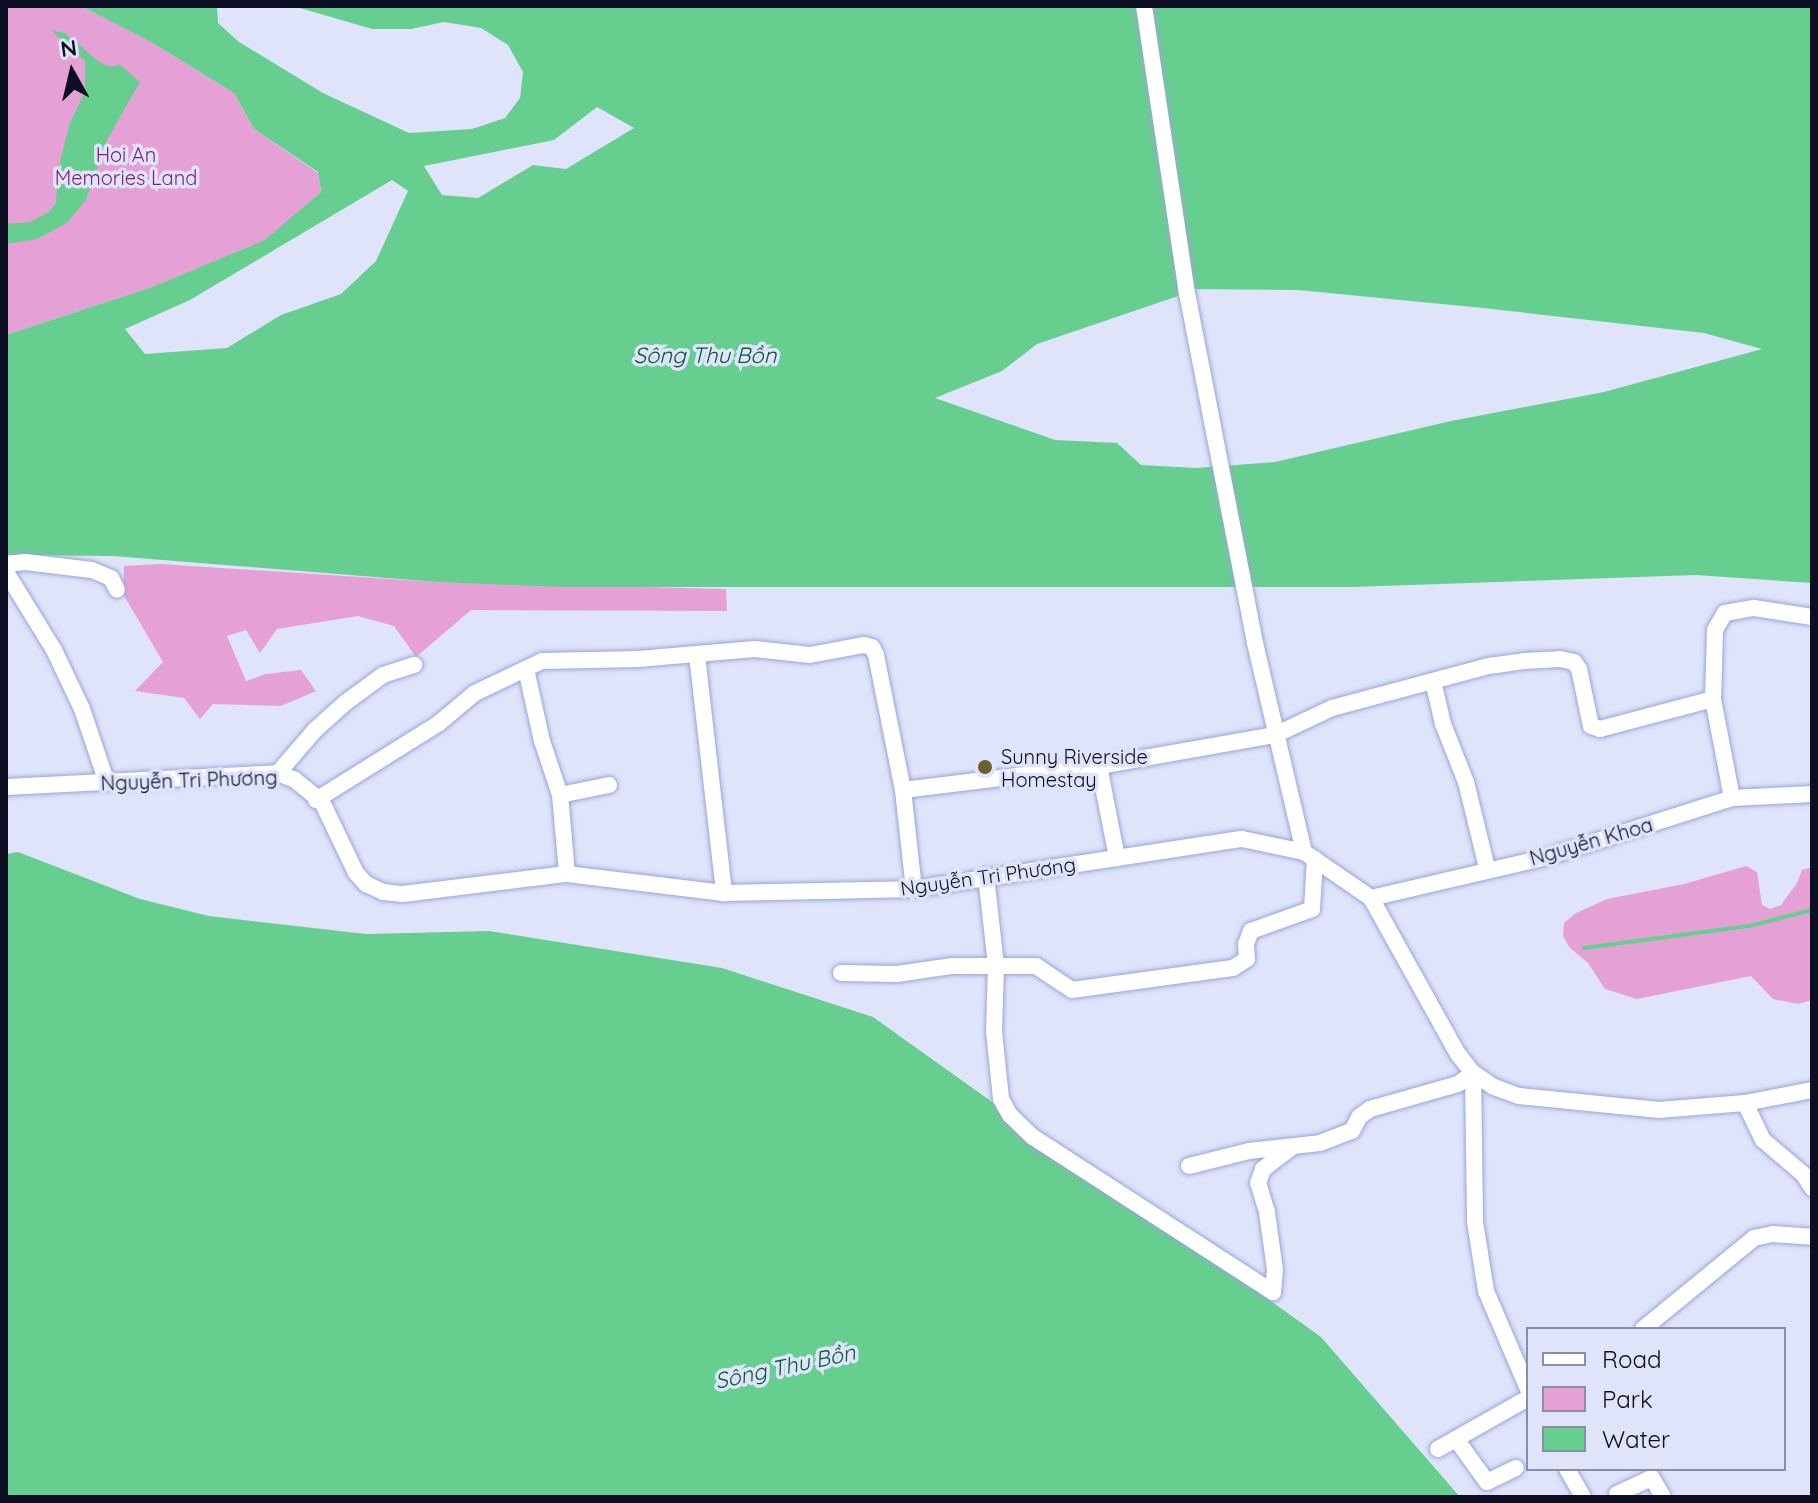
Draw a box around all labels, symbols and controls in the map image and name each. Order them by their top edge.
north arrow [32,32,112,112]
text: N [59,33,79,63]
park label: Hoi An Memories Land [55,143,197,190]
water label: Sông Thu Bồn [634,343,776,369]
place label: Sunny Riverside Homestay [1001,744,1148,791]
marker: Sunny Riverside Homestay [976,758,994,776]
street label: Nguyễn Tri Phương [100,765,278,795]
street label: Nguyễn Khoa [1527,812,1655,870]
street label: Nguyễn Tri Phương [899,852,1077,900]
legend [1526,1327,1786,1471]
water label: Sông Thu Bồn [712,1339,858,1395]
text: Road [1602,1344,1662,1374]
text: Park [1602,1384,1653,1414]
text: Water [1602,1424,1670,1454]

